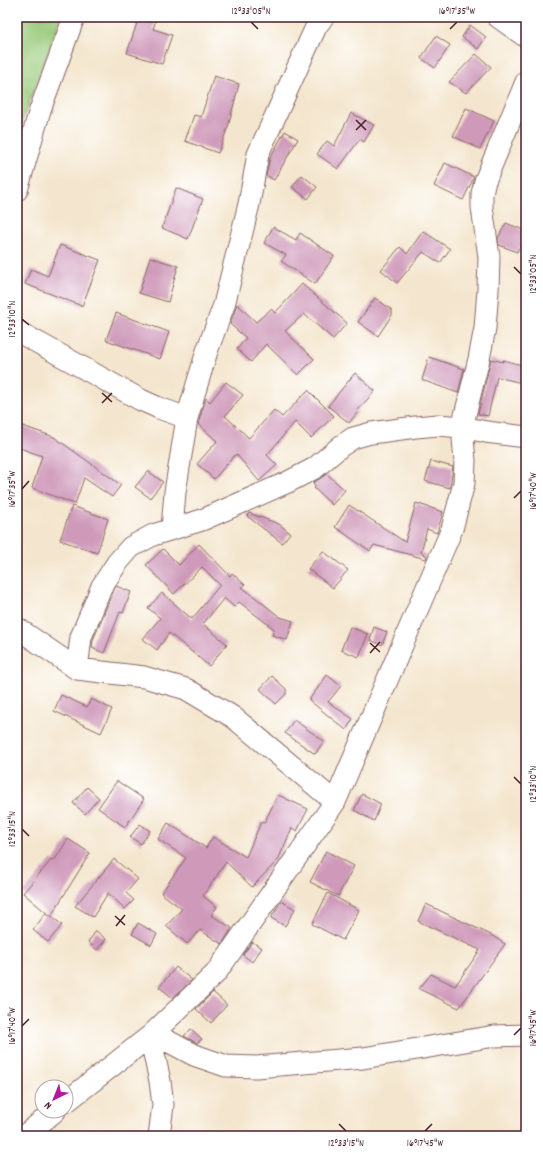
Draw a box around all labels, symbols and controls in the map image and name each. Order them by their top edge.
text: 12°33'05"N [231,5,271,19]
text: 16°17'35"W [439,5,476,19]
text: 12°33'05"N [527,254,541,294]
text: 12°33'10"N [6,301,20,337]
text: 16°17'35"W [6,470,20,507]
text: 16°17'40"W [527,472,541,510]
text: 12°33'10"N [527,766,541,802]
text: 12°33'15"N [6,811,20,847]
text: 16°17'40"W [6,1007,20,1045]
text: 16°17'45"W [527,1010,541,1046]
north arrow [34,1079,74,1119]
text: N [41,1097,56,1113]
text: 12°33'15"N [328,1137,364,1151]
text: 16°17'45"W [407,1137,443,1151]

